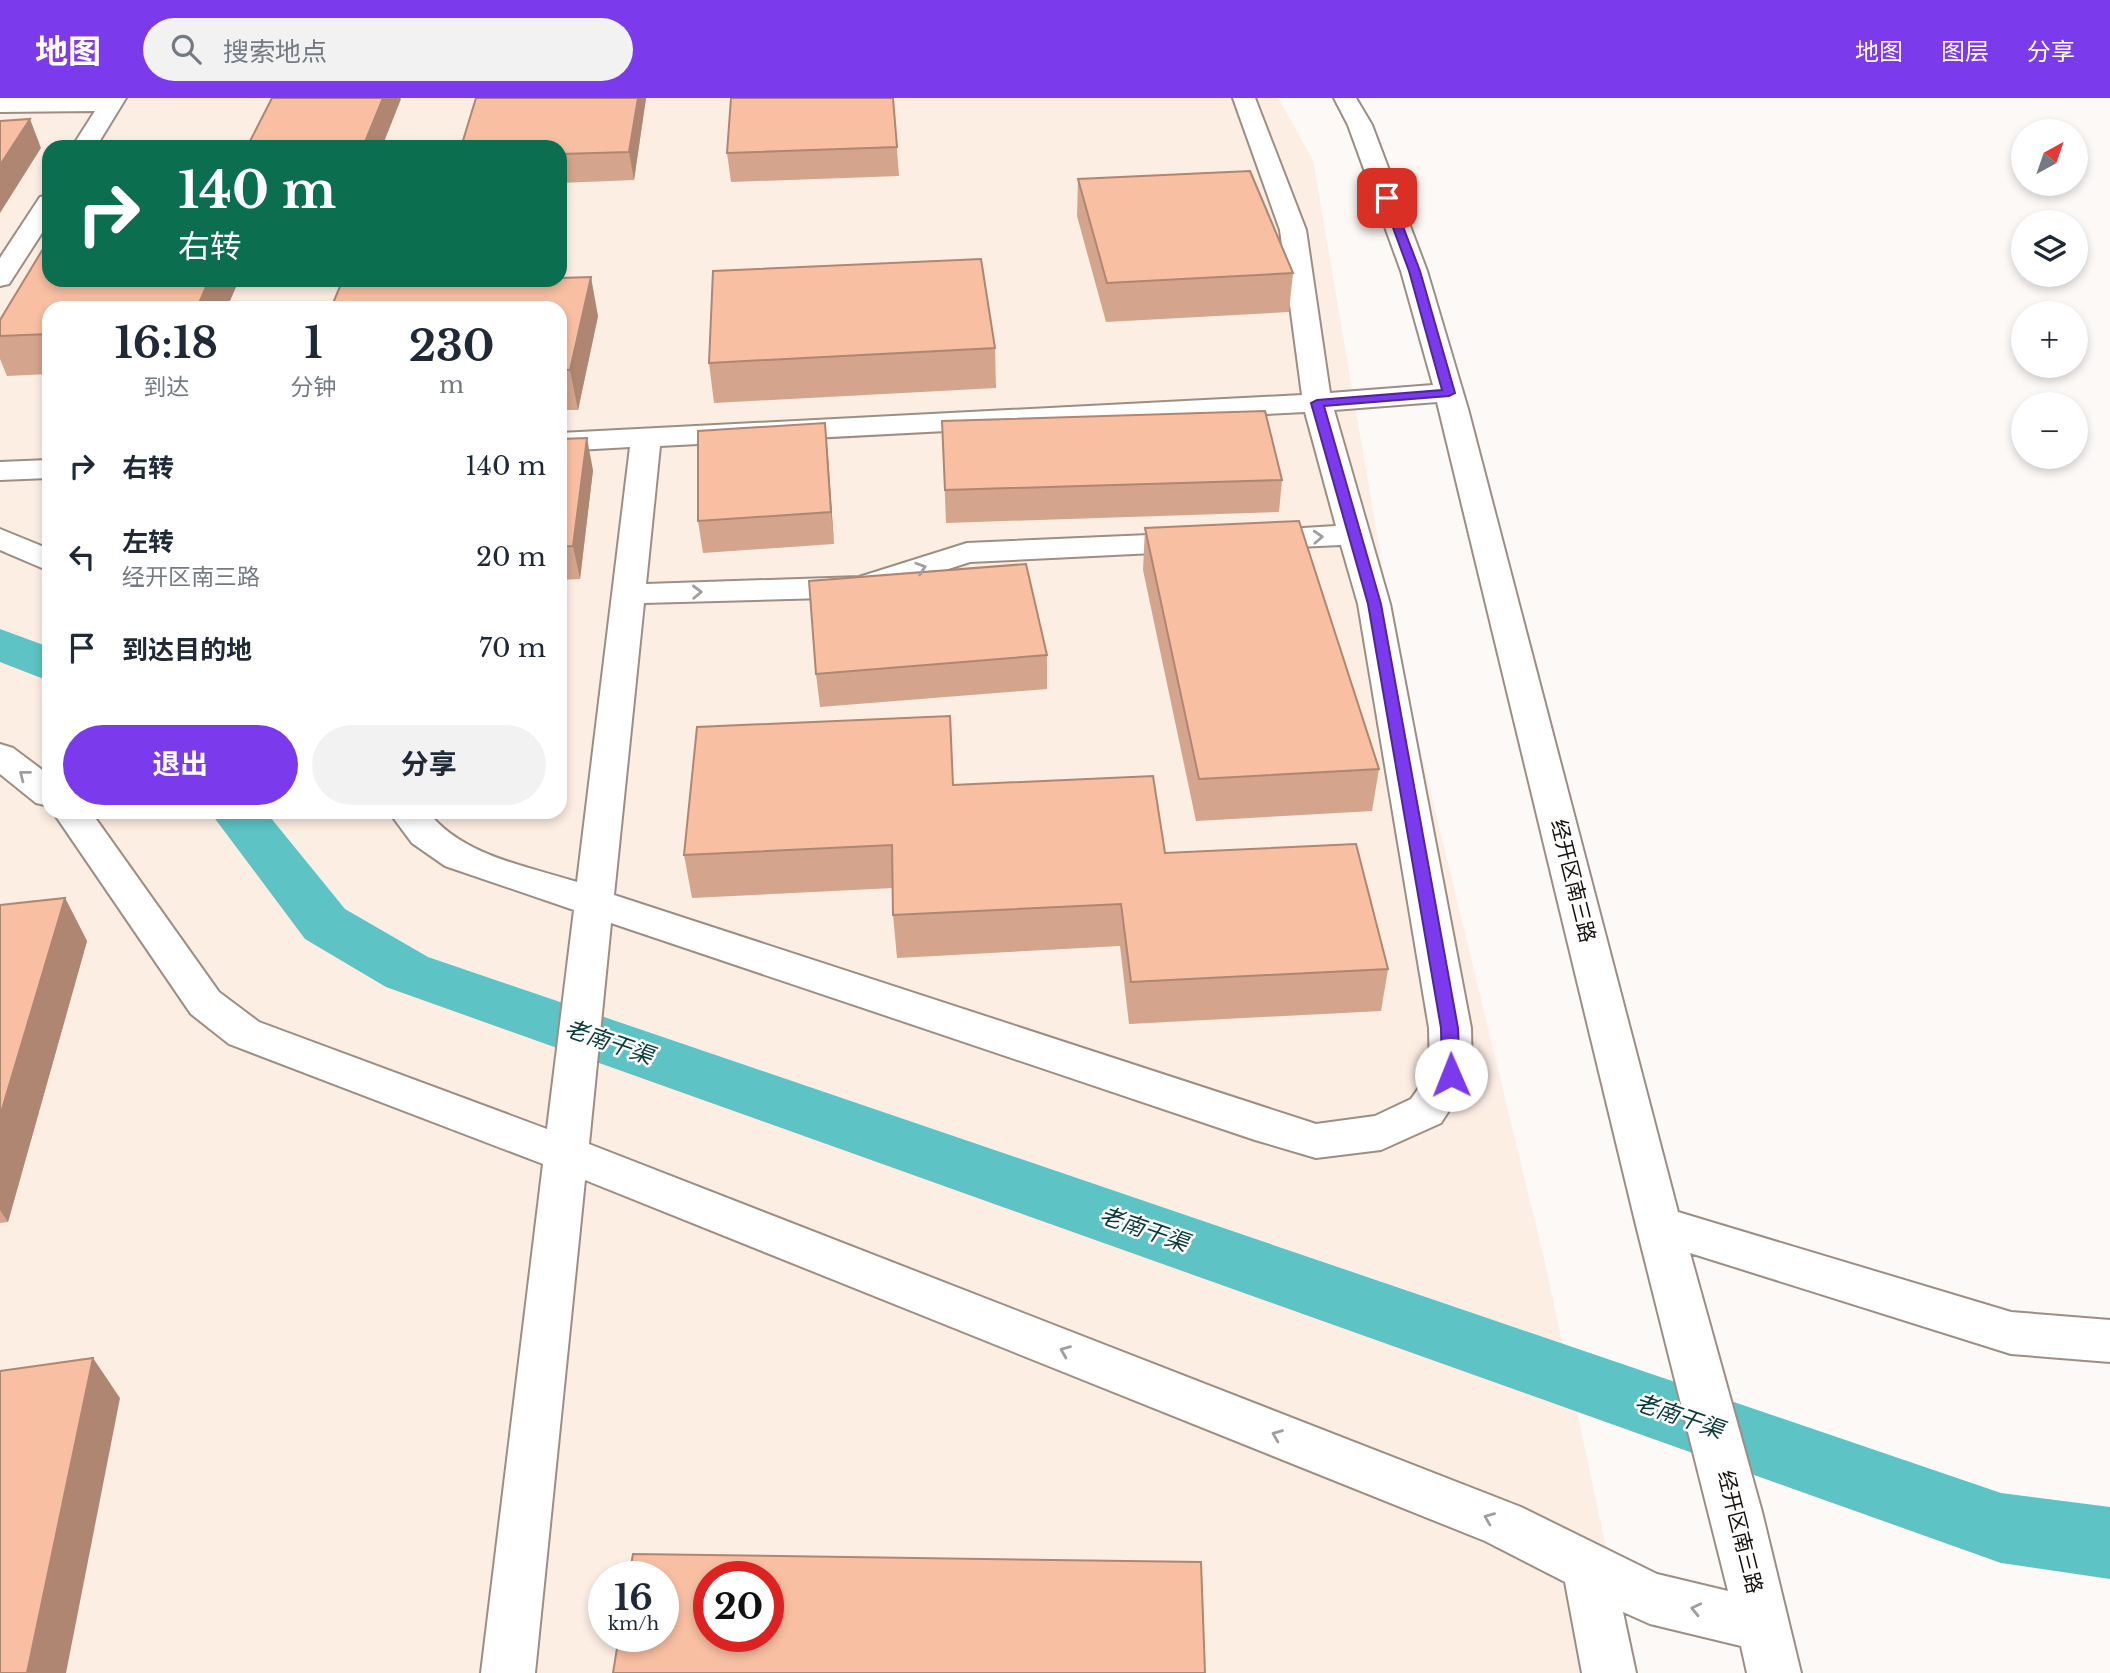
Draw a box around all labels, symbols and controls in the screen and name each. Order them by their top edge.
search box [143,18,633,81]
icon: search [167,30,205,68]
text: 地图 [35,31,101,72]
text: 搜索地点 [223,36,327,68]
text: 地图 [1855,37,1903,66]
text: 图层 [1941,37,1989,66]
text: 分享 [2027,37,2075,66]
north arrow [2011,119,2088,196]
map controls [2011,119,2088,469]
text: 140 m [178,160,336,221]
icon: right [63,168,154,259]
pin [1357,168,1417,228]
icon: arrive [1368,179,1406,217]
button: layers [2011,210,2088,287]
text: 右转 [178,227,242,267]
button: + [2011,301,2088,378]
text: 16:18 [114,317,218,369]
text: 1 [304,317,323,369]
text: 230 [409,320,495,372]
text: m [439,371,464,399]
text: 到达 [143,373,189,401]
text: 分钟 [290,373,336,401]
button: − [2011,392,2088,469]
icon: right [63,447,101,485]
text: 140 m [465,450,546,482]
text: 右转 [122,452,174,484]
text: 左转 [122,526,174,558]
one-way arrow [1313,529,1324,544]
icon: left [63,538,101,576]
text: 20 m [476,541,546,573]
one-way arrow [915,561,927,576]
text: 经开区南三路 [122,563,260,591]
one-way arrow [692,585,703,600]
icon: arrive [63,629,101,667]
text: 70 m [479,632,546,664]
text: 到达目的地 [122,634,252,666]
button: 退出 [63,725,298,805]
button: 分享 [312,725,546,805]
one-way arrow [20,770,32,783]
street label: 经开区南三路 [1545,817,1601,945]
water label: 老南干渠 [561,1014,660,1071]
position arrow [1414,1038,1488,1112]
water label: 老南干渠 [1096,1201,1195,1258]
one-way arrow [1060,1346,1072,1360]
water label: 老南干渠 [1631,1388,1730,1445]
one-way arrow [1272,1429,1284,1443]
street label: 经开区南三路 [1712,1468,1768,1596]
one-way arrow [1483,1513,1495,1527]
speed limit sign: 20 [693,1561,784,1652]
text: 16 [614,1576,653,1619]
one-way arrow [1690,1603,1702,1617]
text: km/h [608,1613,659,1635]

